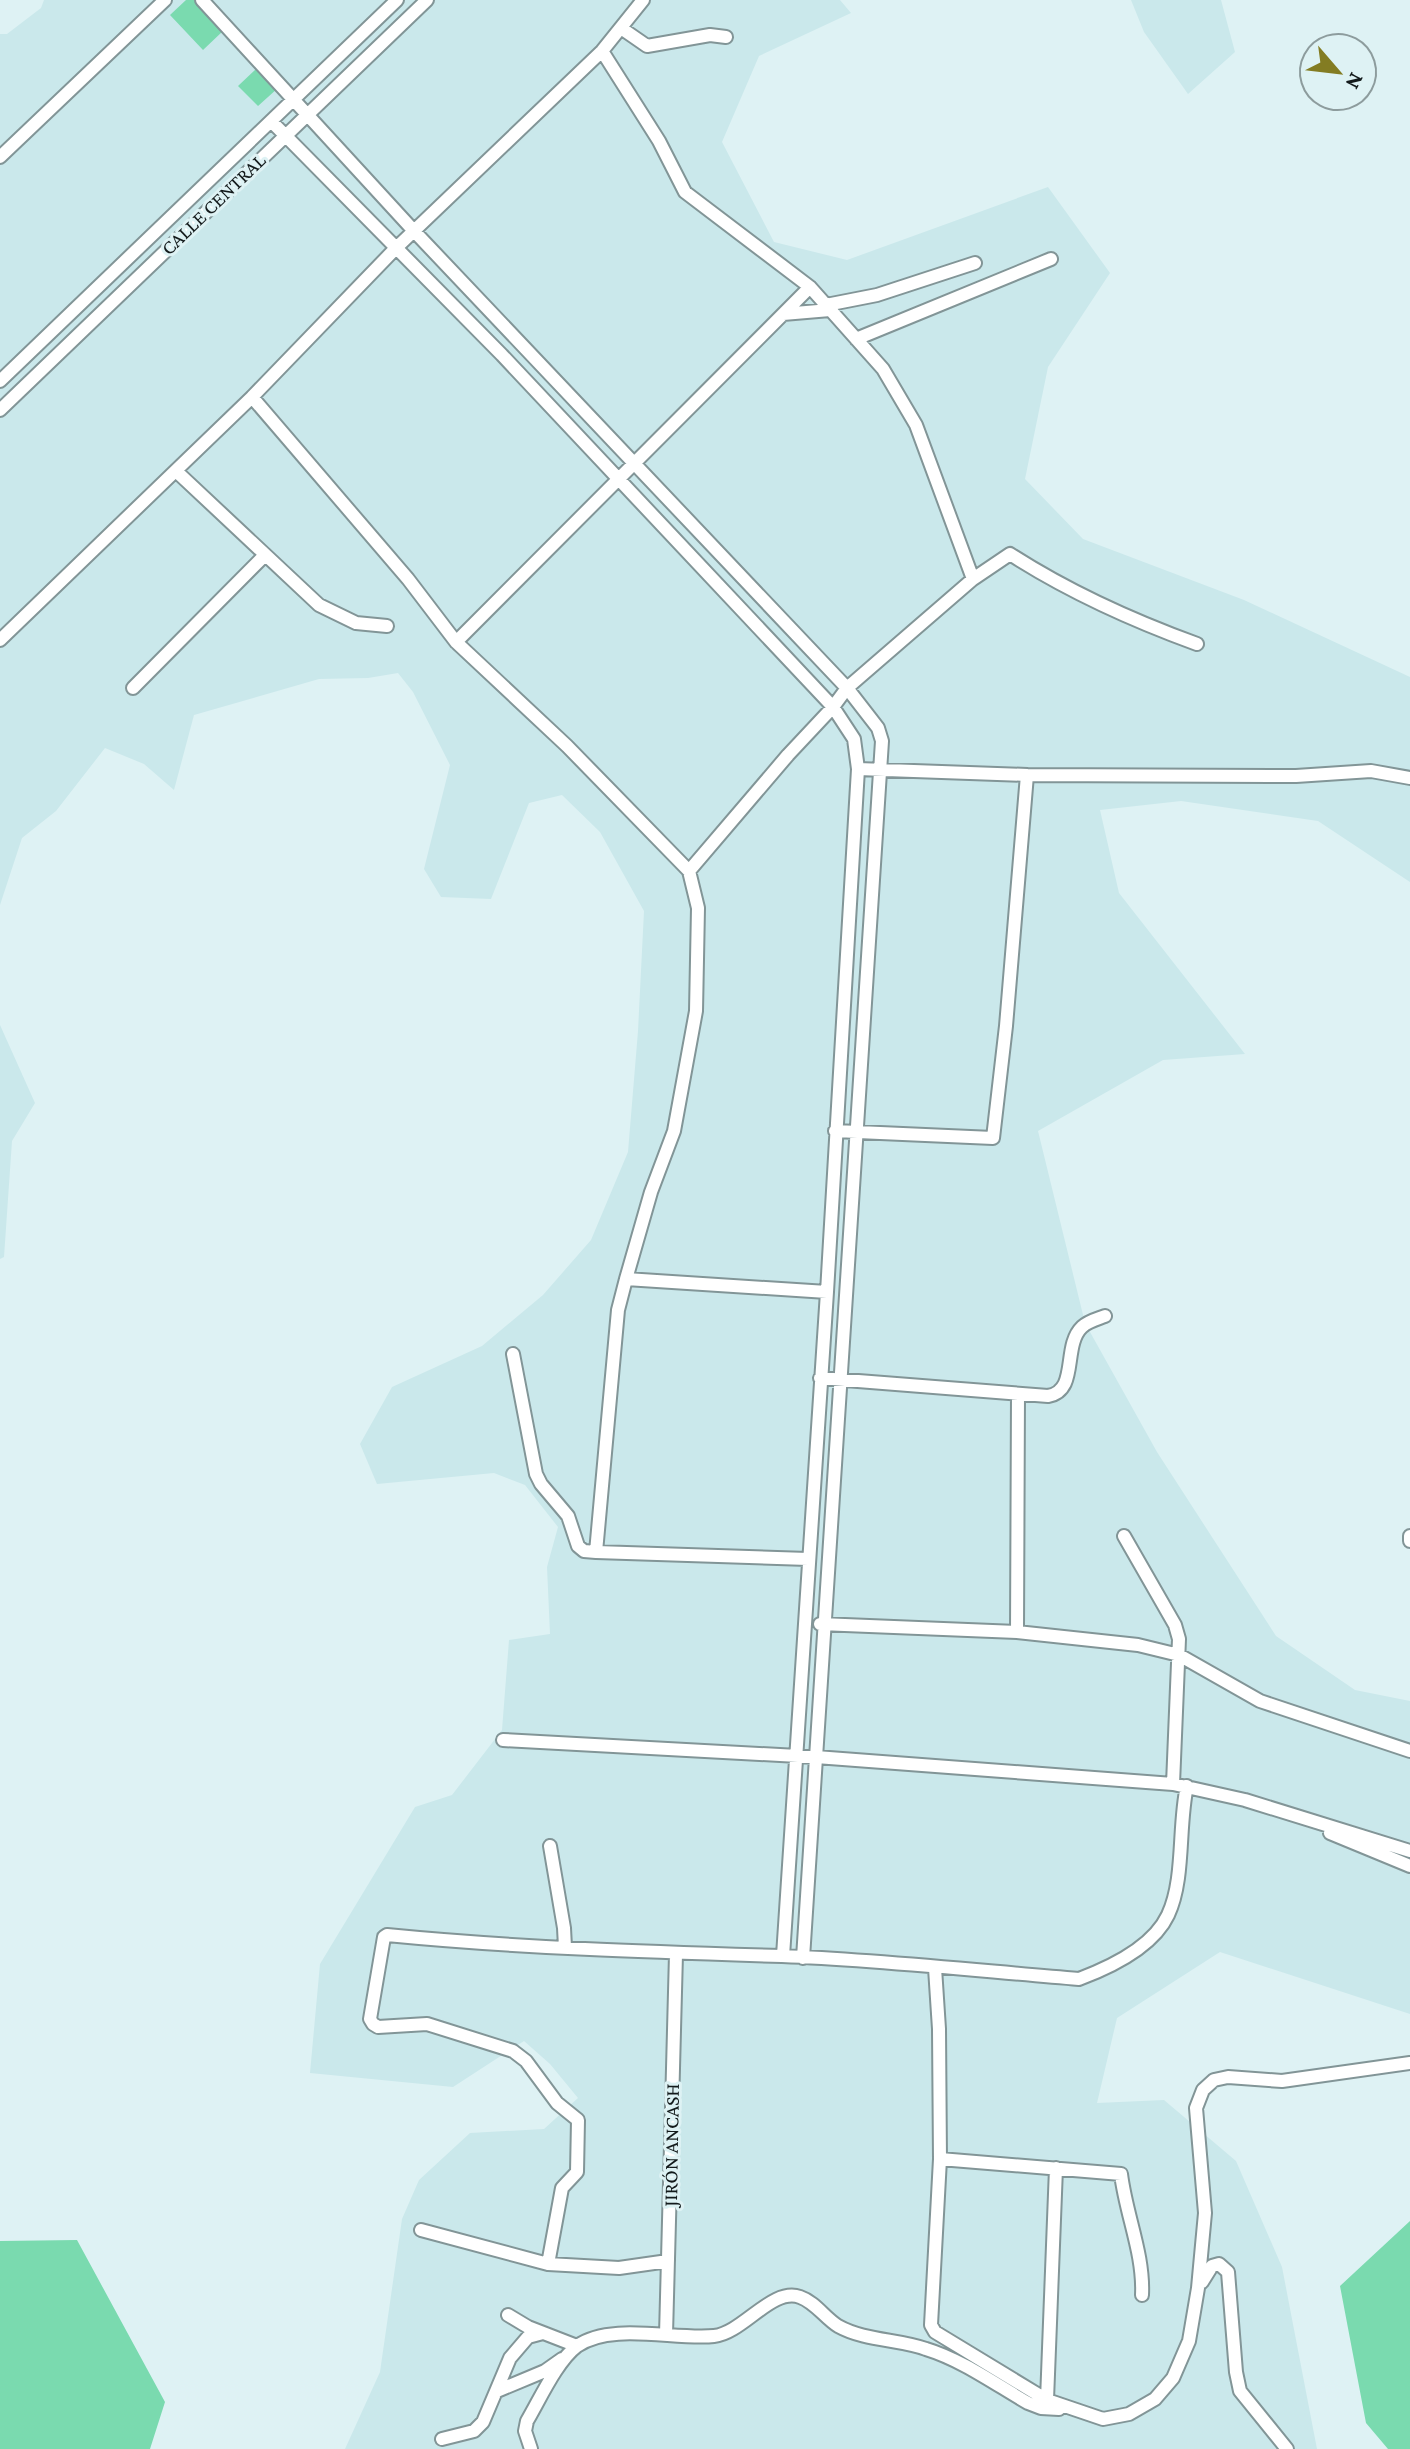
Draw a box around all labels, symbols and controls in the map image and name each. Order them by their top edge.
north arrow [1298,32,1378,112]
text: N [1341,69,1370,94]
street label: CALLE CENTRAL [156,149,270,259]
street label: JIRÓN ANCASH [659,2083,684,2209]

